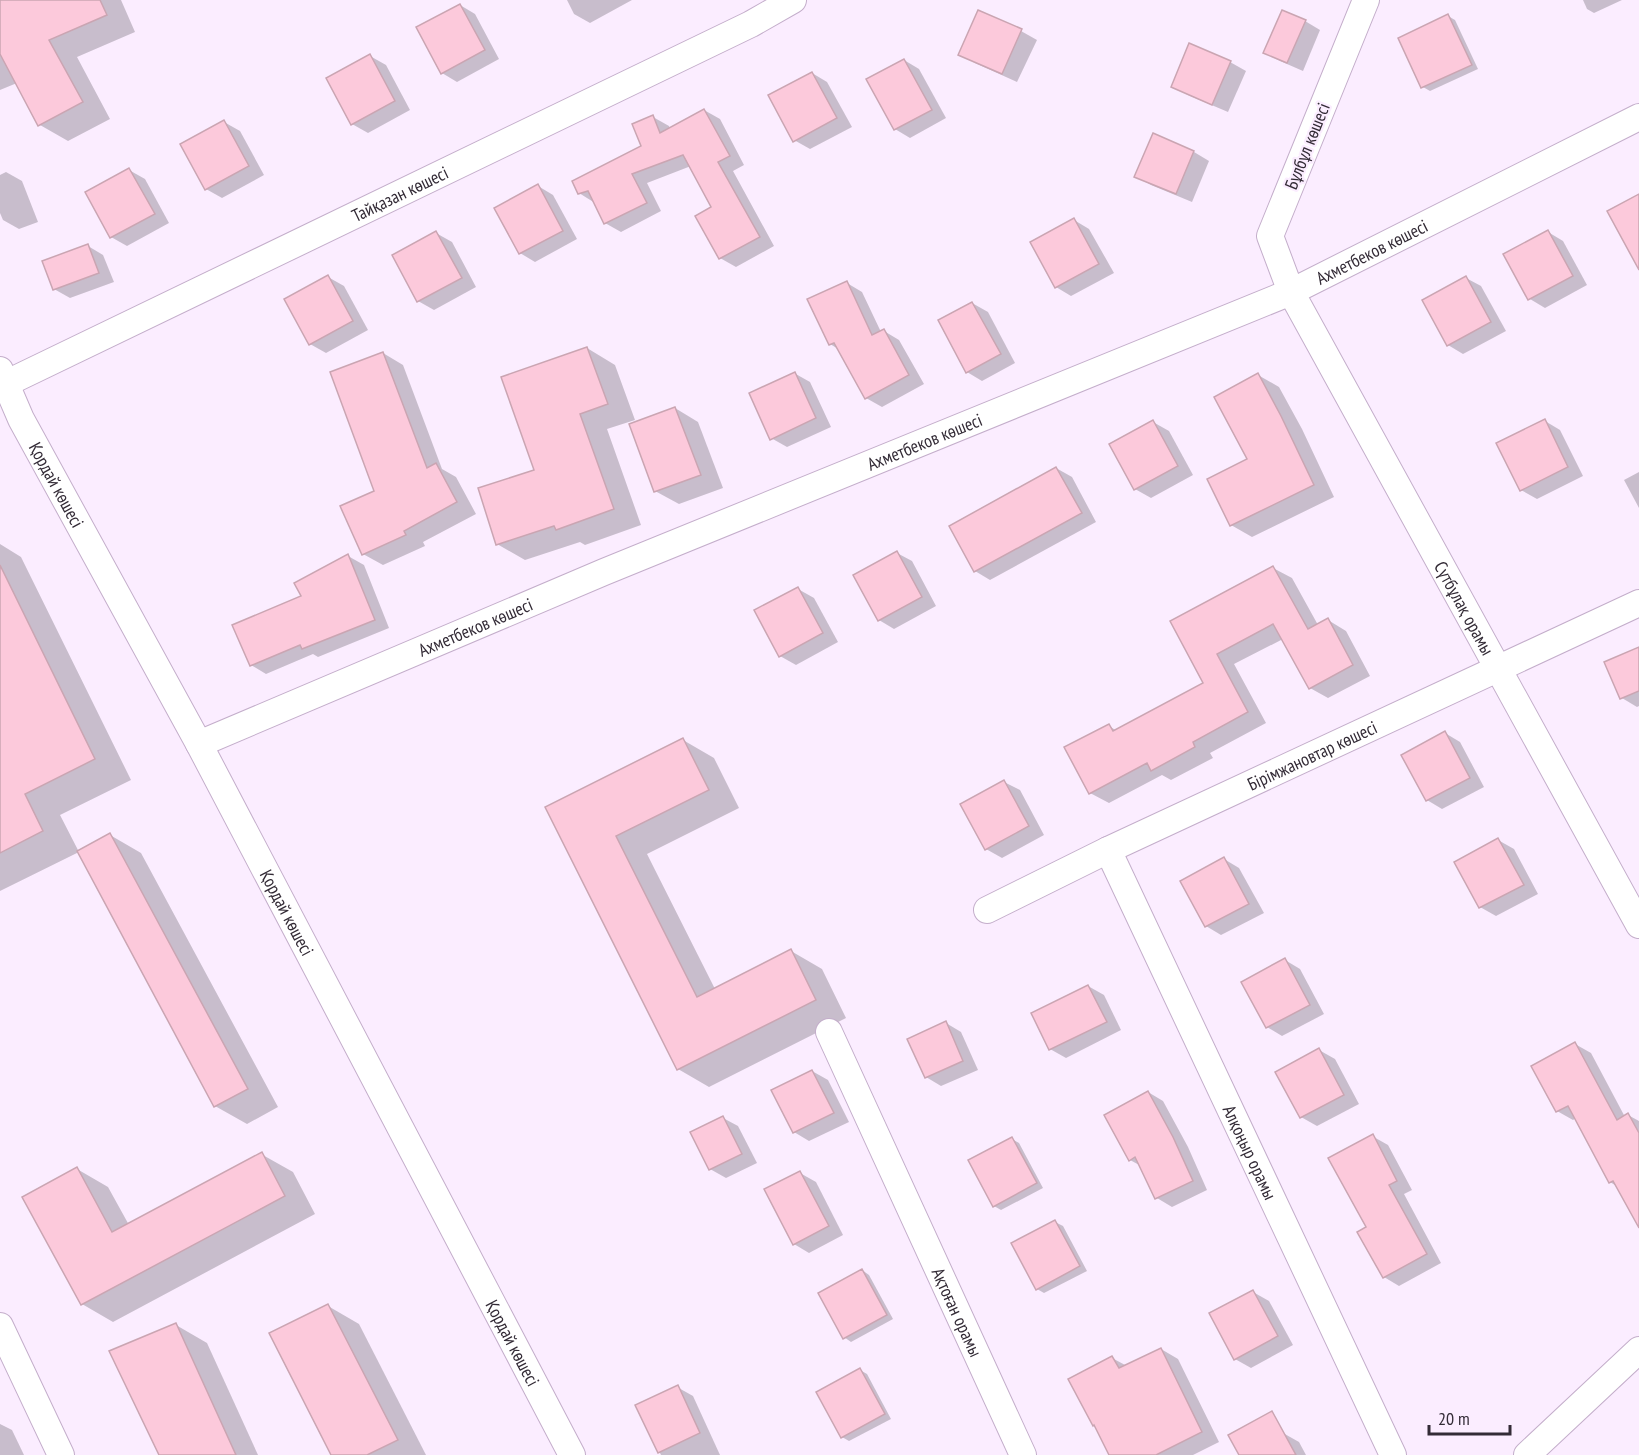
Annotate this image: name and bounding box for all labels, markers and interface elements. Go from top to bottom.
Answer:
street label: Бұлбұл көшесі [1279,99,1335,193]
street label: Тайқазан көшесі [348,161,452,227]
street label: Ахметбеков көшесі [1312,214,1431,289]
street label: Ахметбеков көшесі [864,408,985,475]
street label: Қордай көшесі [24,438,90,531]
street label: Cүтбұлақ орамы [1430,557,1500,659]
street label: Ахметбеков көшесі [414,592,536,661]
street label: Бірімжановтар көшесі [1243,715,1380,795]
street label: Қордай көшесі [255,865,319,959]
street label: Алқоңыр орамы [1218,1101,1282,1203]
street label: Ақтоған орамы [927,1264,988,1360]
street label: Қордай көшесі [481,1296,545,1390]
scale bar [1429,1398,1510,1436]
text: 20 m [1438,1407,1470,1430]

